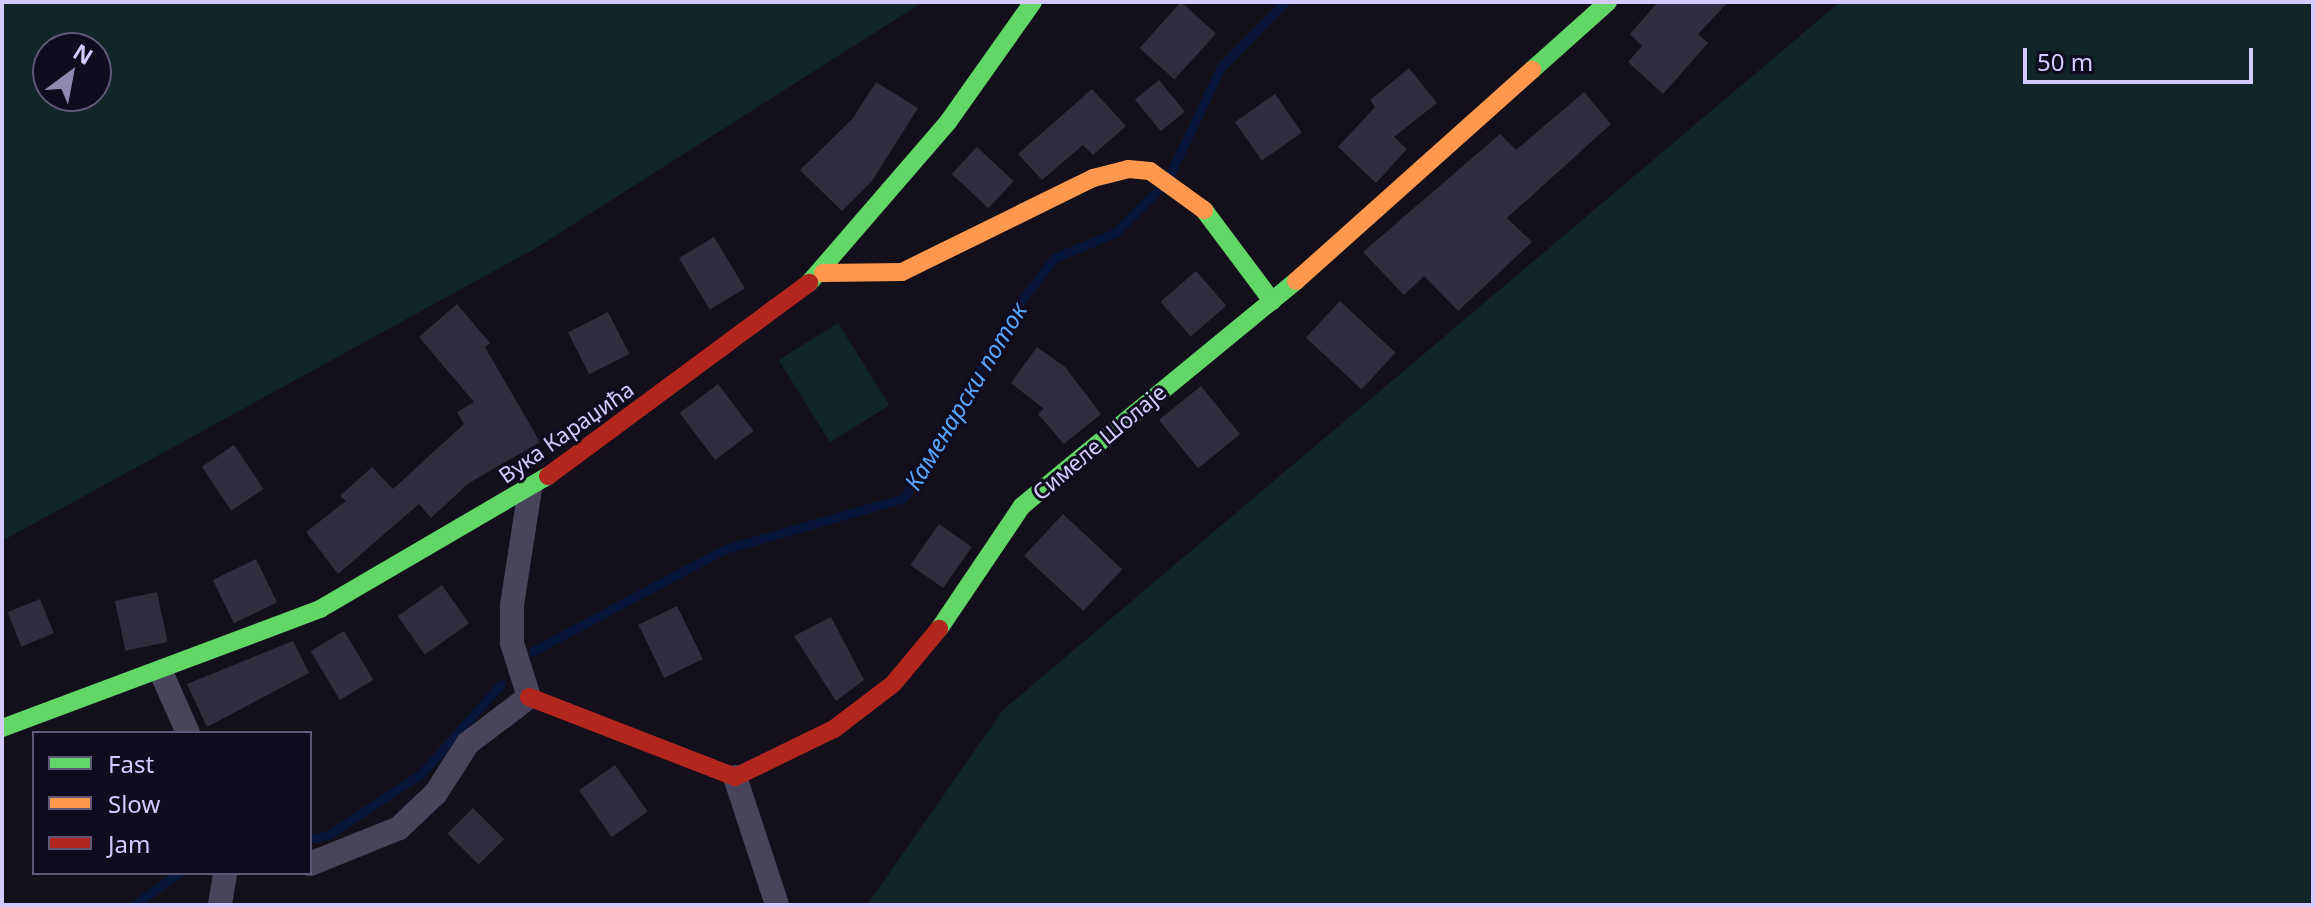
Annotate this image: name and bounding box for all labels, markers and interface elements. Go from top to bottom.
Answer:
north arrow [32,32,112,112]
scale bar [2027,32,2257,82]
text: N [68,36,99,71]
text: 50 m [2037,45,2093,78]
water label: Каменарски поток [898,297,1032,495]
street label: Вука Караџића [493,376,639,488]
street label: Симеле Шолаје [1027,378,1171,506]
legend [32,731,312,875]
text: Fast [108,747,154,780]
text: Slow [108,787,160,820]
text: Jam [108,827,150,860]

